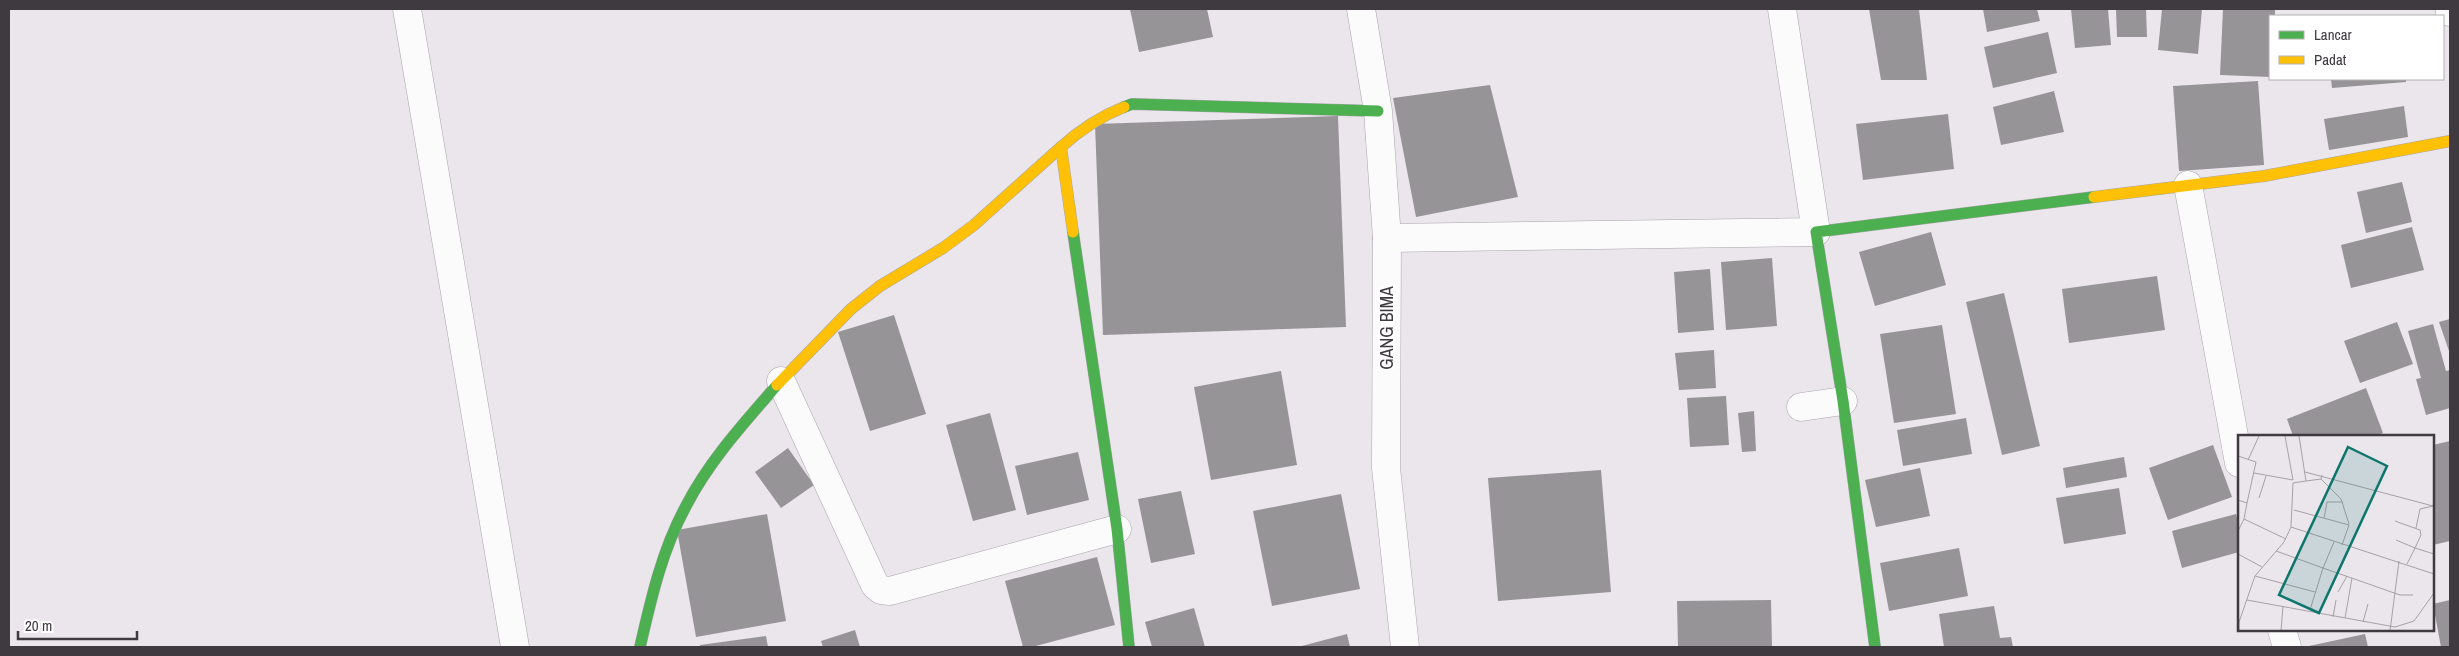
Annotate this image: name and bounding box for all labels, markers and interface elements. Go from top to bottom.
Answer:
legend [2269,15,2444,80]
text: Lancar [2314,24,2352,45]
text: Padat [2314,49,2347,70]
street label: GANG BIMA [1374,286,1399,370]
inset map [2238,435,2434,631]
scale bar [18,608,136,640]
text: 20 m [25,615,52,636]

